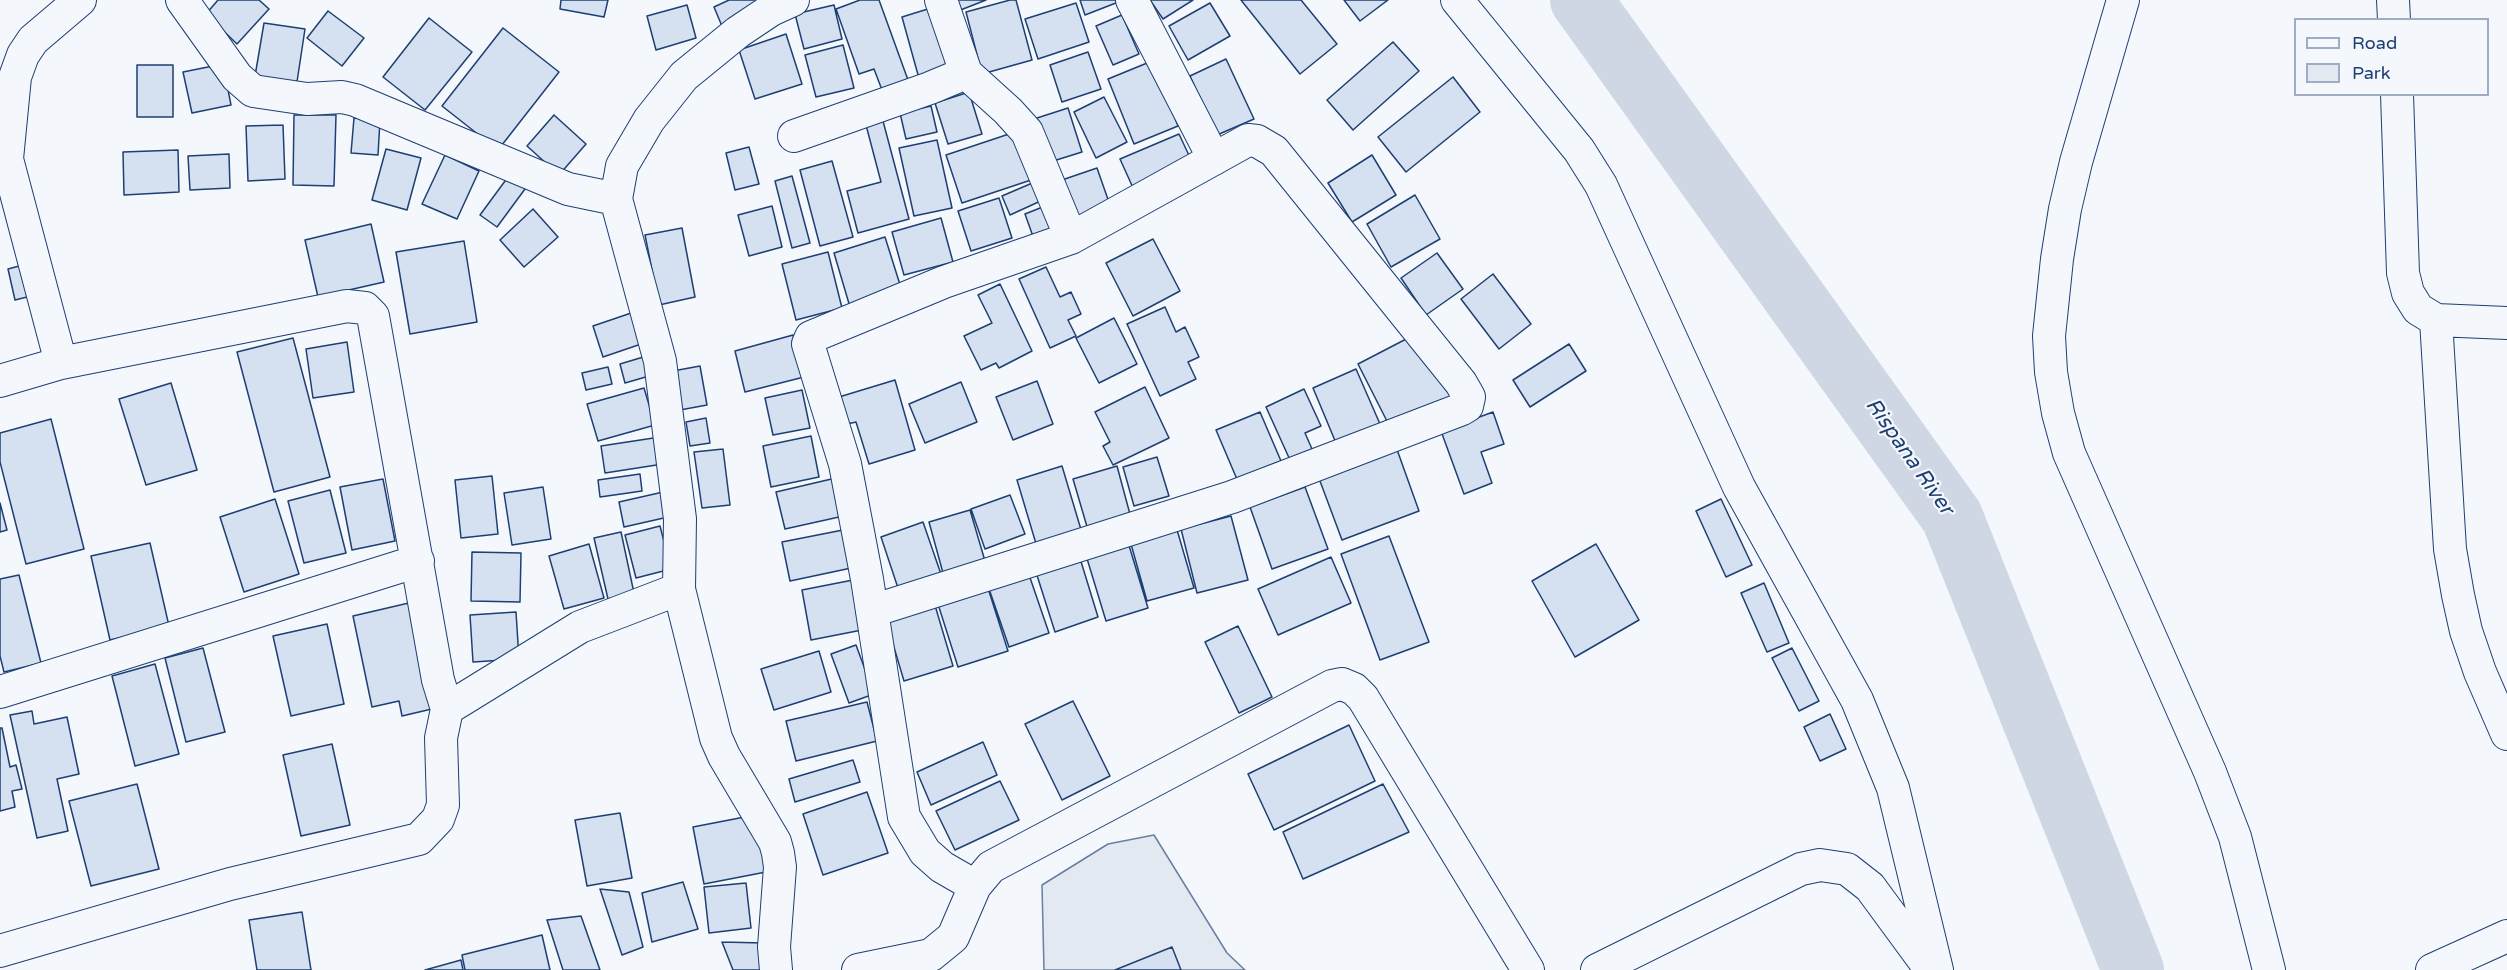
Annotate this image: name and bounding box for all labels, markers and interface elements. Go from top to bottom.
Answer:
legend [2294,18,2489,96]
text: Road [2352,32,2397,54]
text: Park [2352,62,2390,84]
water label: Rispana River [1860,394,1958,520]

